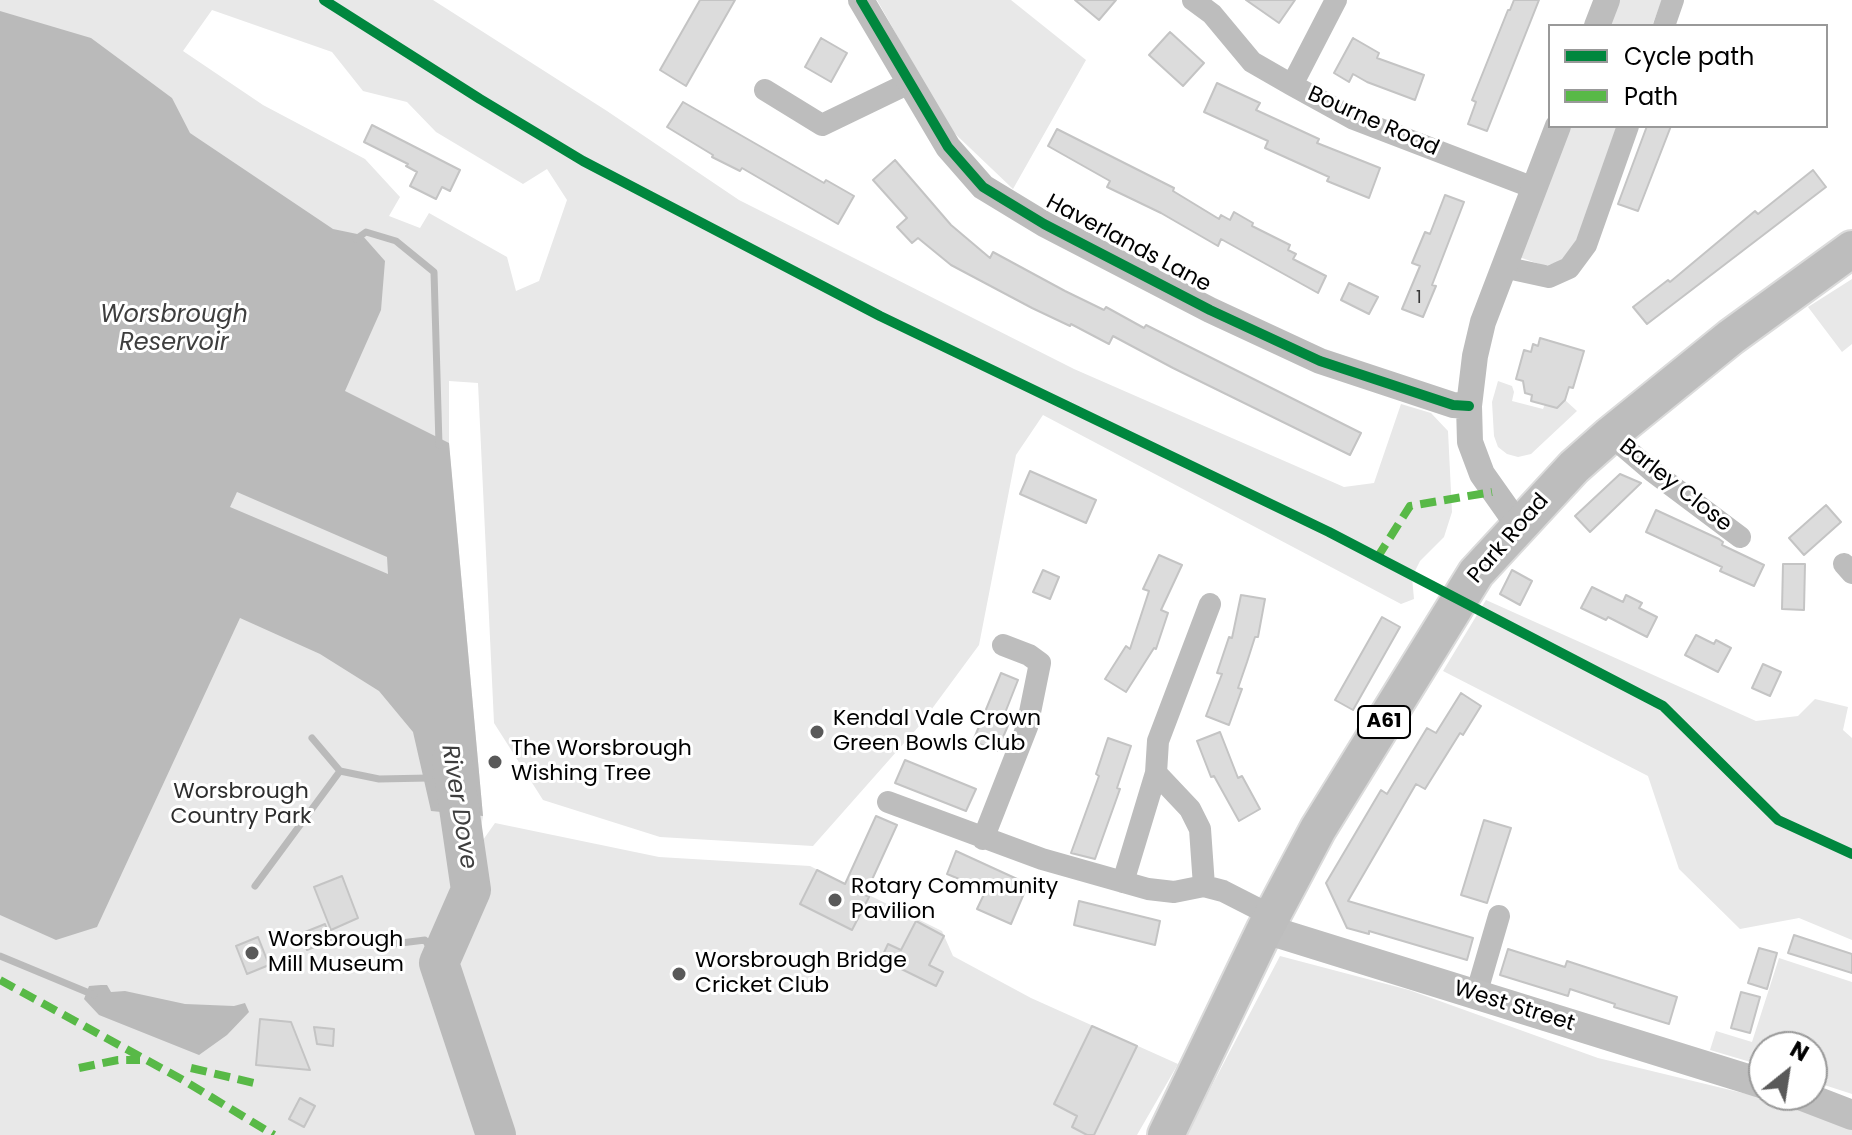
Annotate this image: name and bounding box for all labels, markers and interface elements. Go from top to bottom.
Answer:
legend [1548,24,1828,128]
text: Cycle path [1624,40,1754,73]
text: Path [1624,80,1678,113]
street label: Bourne Road [1303,81,1443,163]
street label: Haverlands Lane [1041,189,1215,299]
house number: 1 [1416,287,1422,309]
water label: Worsbrough Reservoir [100,302,248,358]
street label: Barley Close [1613,434,1737,538]
street label: Park Road [1463,489,1555,589]
place label: Kendal Vale Crown Green Bowls Club [833,706,1041,758]
road number: A61 [1358,706,1410,738]
marker: Kendal Vale Crown Green Bowls Club [808,723,826,741]
place label: The Worsbrough Wishing Tree [511,736,692,788]
water label: River Dove [434,743,482,871]
marker: The Worsbrough Wishing Tree [486,753,504,771]
park label: Worsbrough Country Park [171,779,311,830]
place label: Rotary Community Pavilion [851,874,1058,926]
marker: Rotary Community Pavilion [826,891,844,909]
place label: Worsbrough Mill Museum [268,927,404,978]
marker: Worsbrough Mill Museum [243,944,261,962]
place label: Worsbrough Bridge Cricket Club [695,948,907,1000]
marker: Worsbrough Bridge Cricket Club [670,965,688,983]
street label: West Street [1450,976,1578,1038]
north arrow [1748,1031,1828,1111]
text: N [1784,1034,1814,1069]

